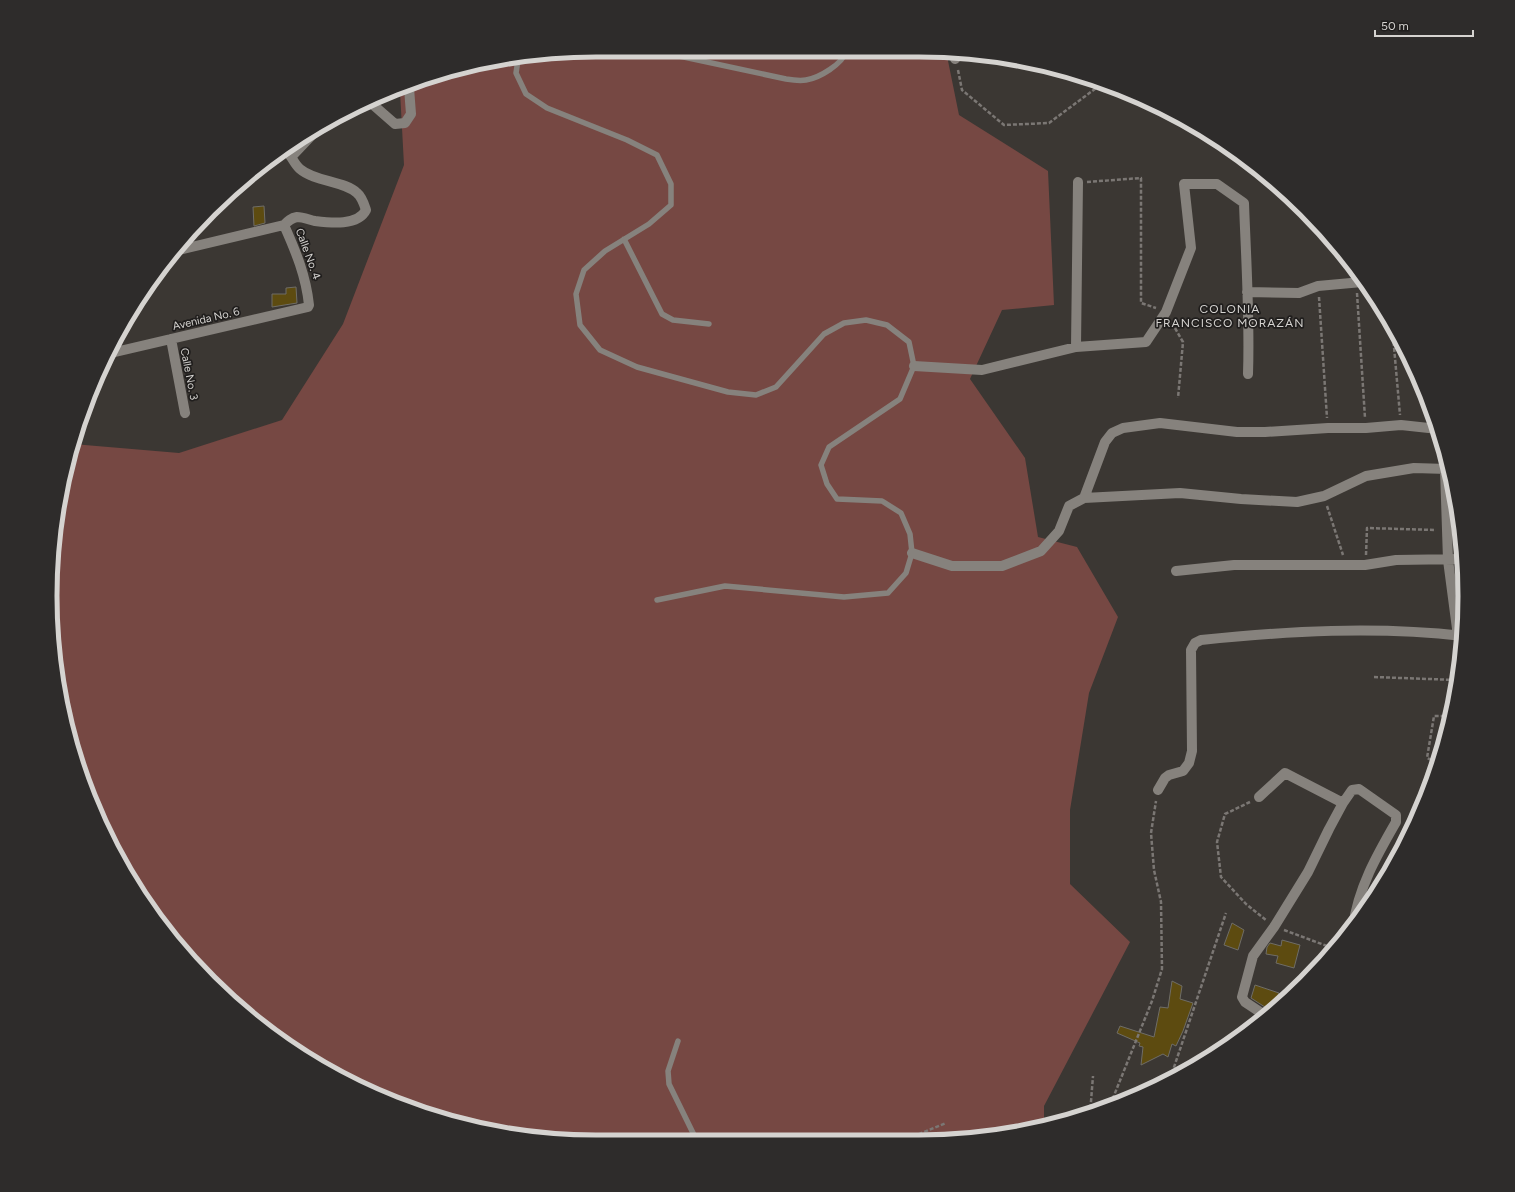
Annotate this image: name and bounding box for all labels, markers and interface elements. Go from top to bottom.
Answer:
scale bar [1375,12,1473,38]
text: 50 m [1381,19,1409,33]
street label: Calle No. 4 [293,226,323,282]
district label: COLONIA FRANCISCO MORAZÁN [1156,302,1304,330]
street label: Avenida No. 6 [171,305,241,333]
street label: Calle No. 3 [178,347,200,401]

